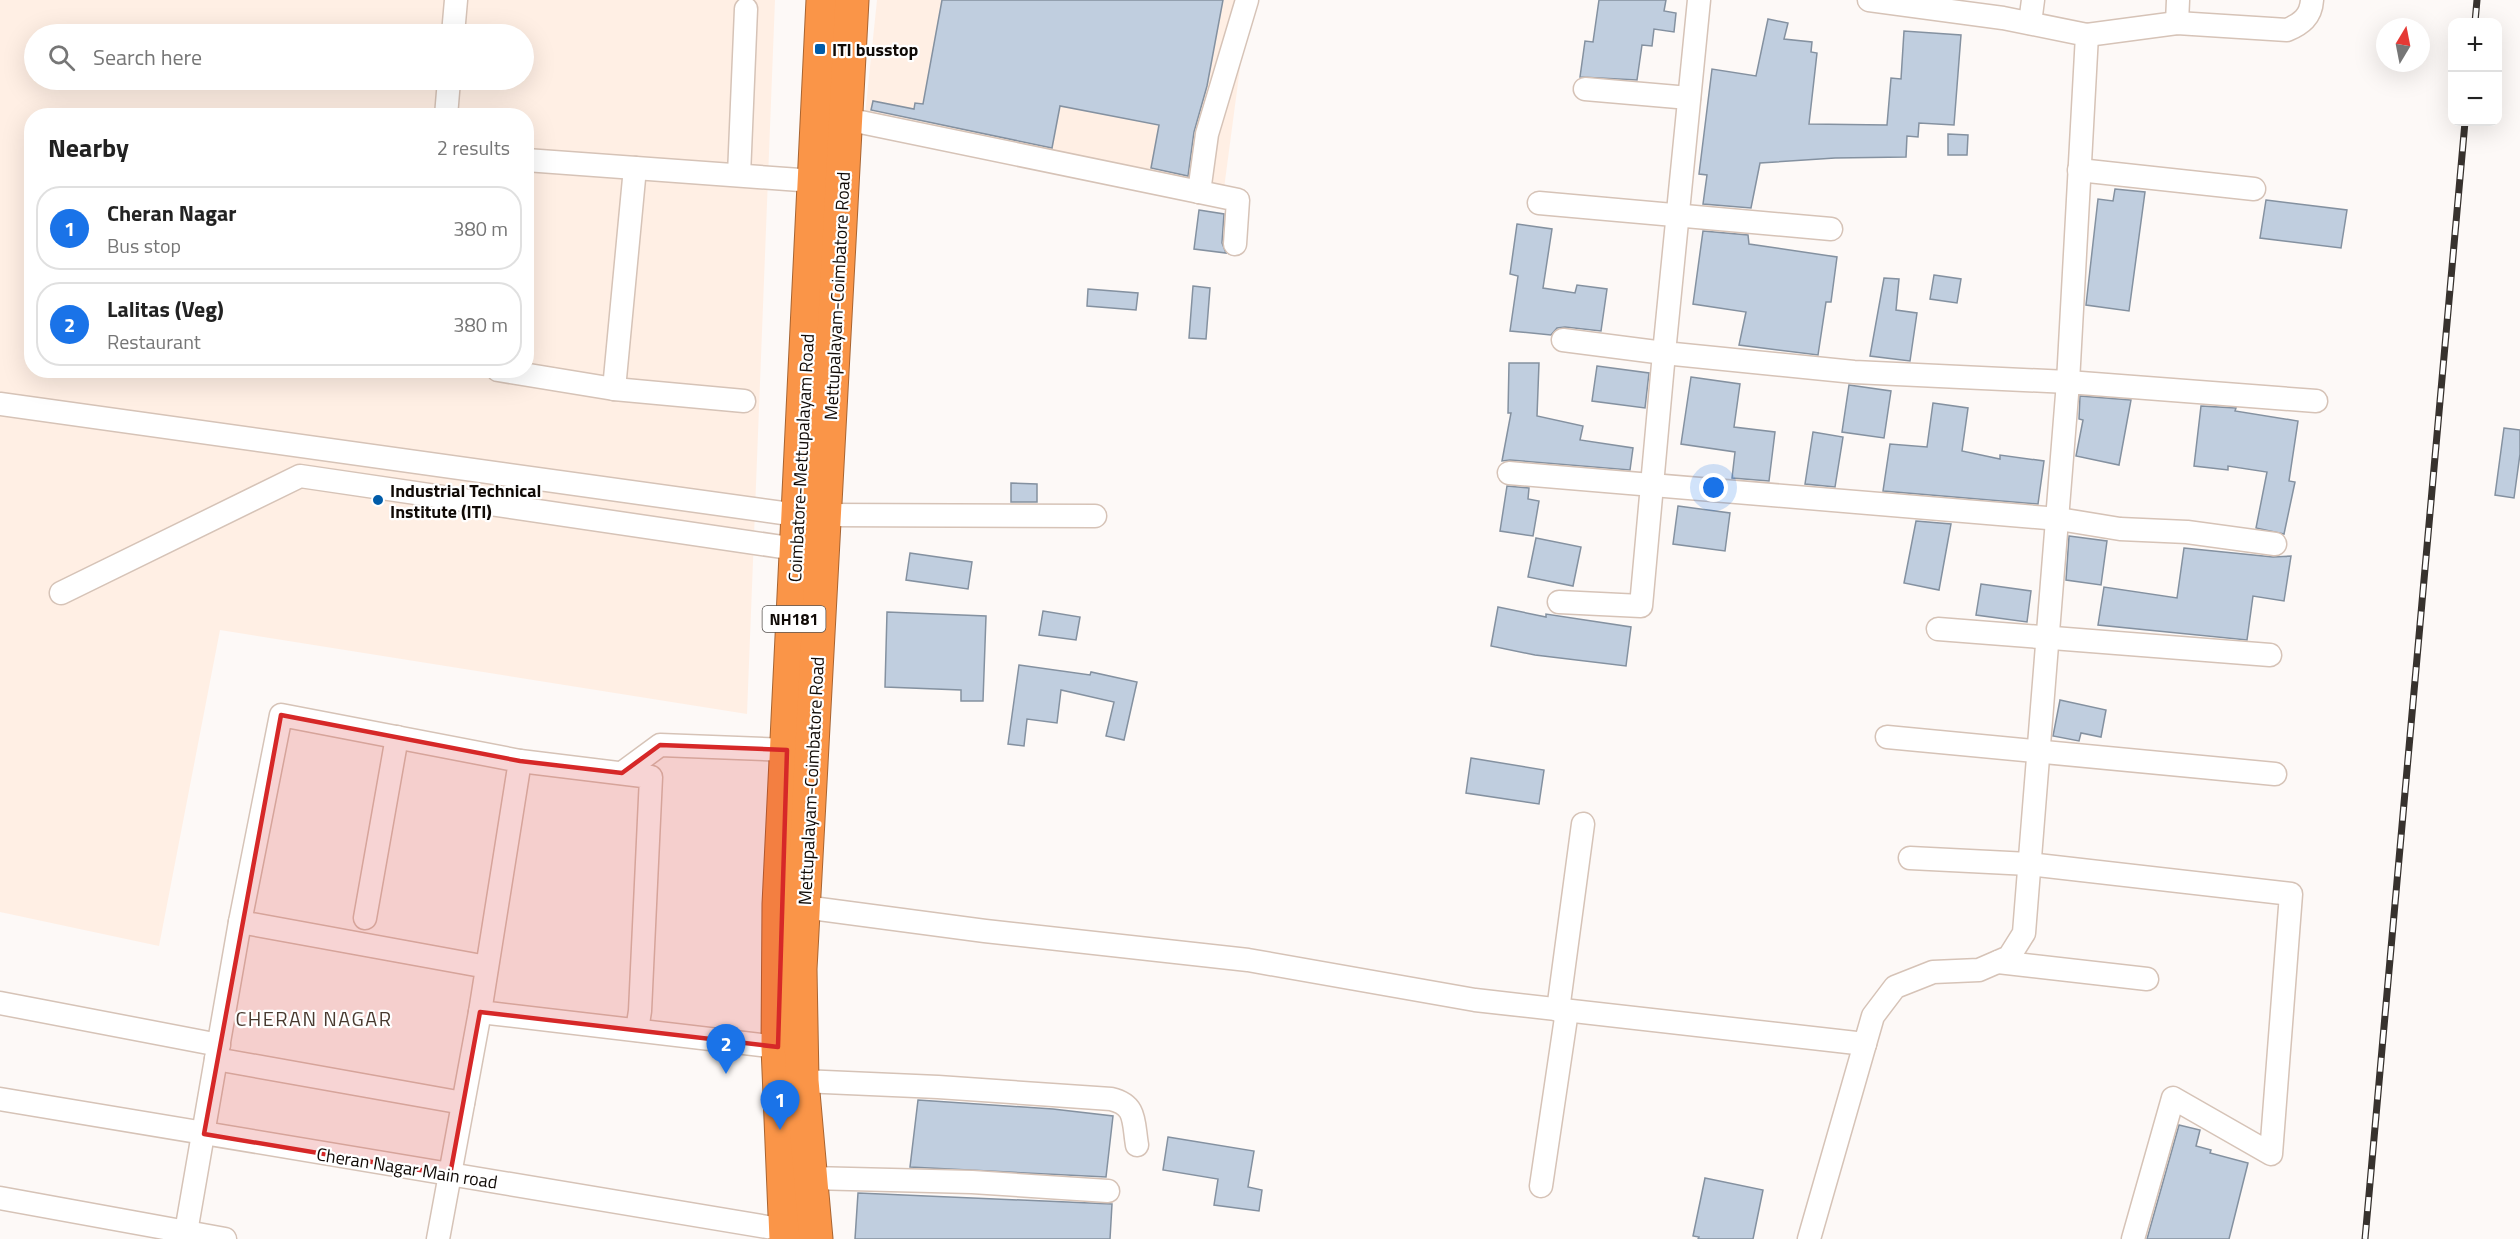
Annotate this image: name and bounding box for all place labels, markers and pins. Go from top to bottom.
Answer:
place label: ITI busstop [832,36,919,63]
marker: ITI busstop [813,42,827,56]
place label: Industrial Technical Institute (ITI) [390,477,541,525]
marker: Industrial Technical Institute (ITI) [371,493,385,507]
pin: 2 [706,1024,746,1074]
pin: 1 [760,1080,800,1130]

